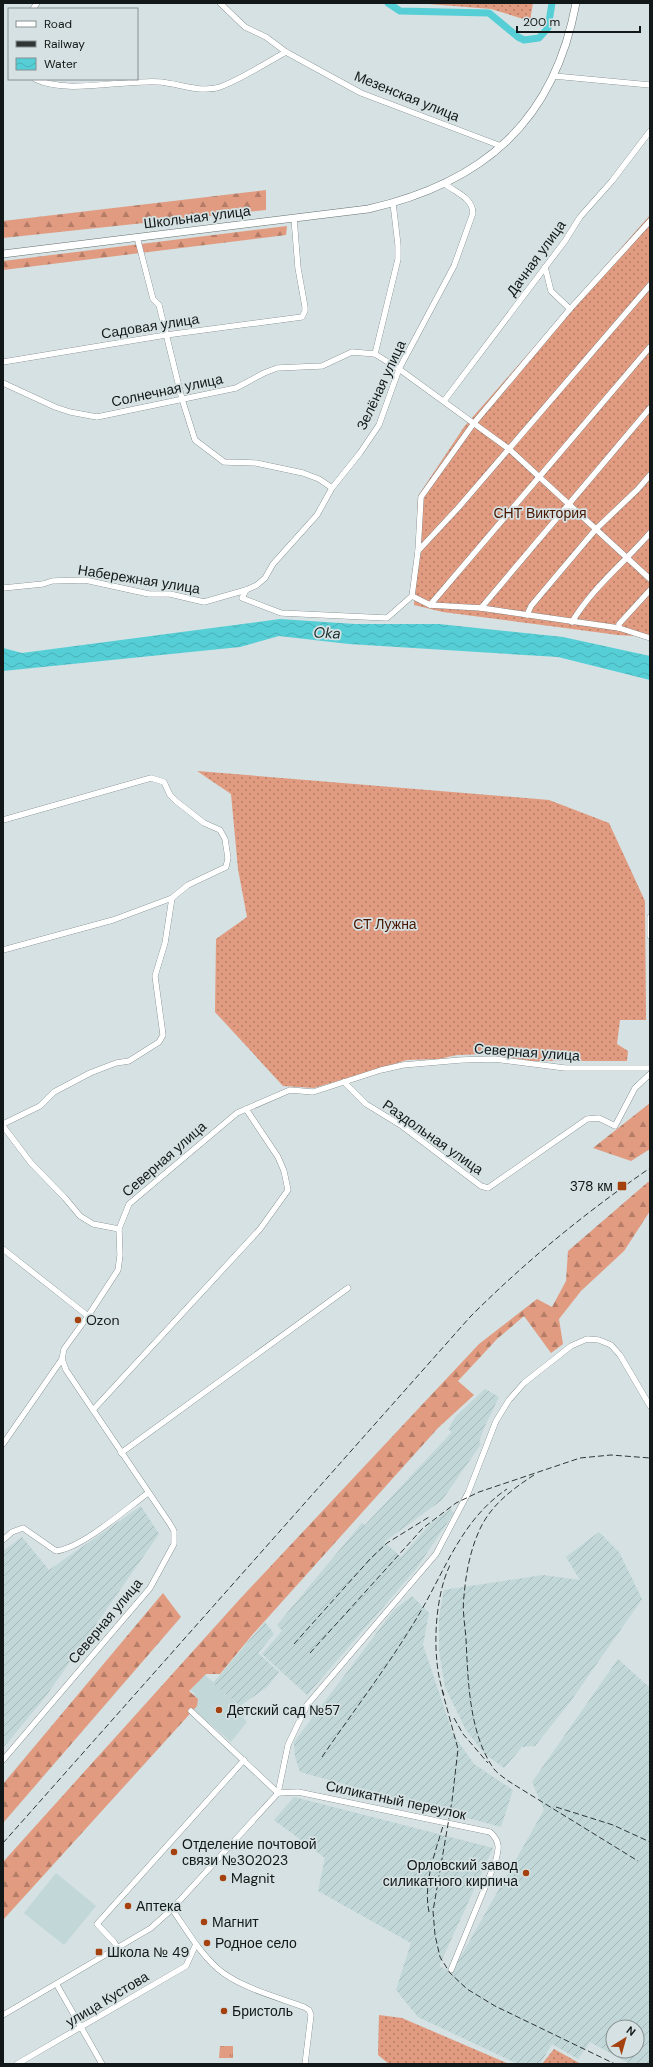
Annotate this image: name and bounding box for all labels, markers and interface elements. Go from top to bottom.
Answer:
legend [8,8,138,80]
scale bar [517,8,640,34]
text: 200 m [523,14,560,30]
text: Road [44,16,72,32]
text: Railway [44,36,85,52]
text: Water [44,56,78,72]
street label: Мезенская улица [352,67,463,125]
street label: Школьная улица [143,201,252,232]
street label: Дачная улица [502,216,570,300]
street label: Садовая улица [100,309,200,343]
street label: Зелёная улица [352,337,410,433]
street label: Солнечная улица [110,369,225,411]
park label: СНТ Виктория [493,504,587,522]
street label: Набережная улица [77,560,202,598]
water label: Oka [313,623,341,643]
park label: СТ Лужна [353,915,417,933]
street label: Северная улица [473,1039,581,1065]
street label: Раздольная улица [379,1095,487,1179]
street label: Северная улица [118,1117,210,1201]
place label: 378 км [570,1177,613,1195]
marker: 378 км [616,1180,628,1192]
place label: Ozon [86,1311,120,1329]
marker: Ozon [73,1315,83,1325]
street label: Северная улица [64,1574,146,1667]
place label: Детский сад №57 [227,1701,340,1719]
marker: Детский сад №57 [214,1705,224,1715]
street label: Силикатный переулок [324,1776,469,1824]
place label: Отделение почтовой связи №302023 [182,1835,317,1869]
marker: Отделение почтовой связи №302023 [169,1847,179,1857]
place label: Орловский завод силикатного кирпича [383,1856,518,1890]
marker: Орловский завод силикатного кирпича [521,1868,531,1878]
place label: Magnit [231,1869,275,1887]
marker: Magnit [218,1873,228,1883]
place label: Аптека [136,1897,181,1915]
marker: Аптека [123,1901,133,1911]
place label: Магнит [212,1913,259,1931]
marker: Магнит [199,1917,209,1927]
place label: Родное село [215,1934,297,1952]
marker: Родное село [202,1938,212,1948]
place label: Школа № 49 [107,1943,190,1961]
marker: Школа № 49 [94,1947,104,1957]
street label: улица Кустова [62,1967,152,2031]
place label: Бристоль [232,2002,293,2020]
marker: Бристоль [219,2006,229,2016]
north arrow [605,2019,645,2059]
text: N [624,2023,638,2039]

